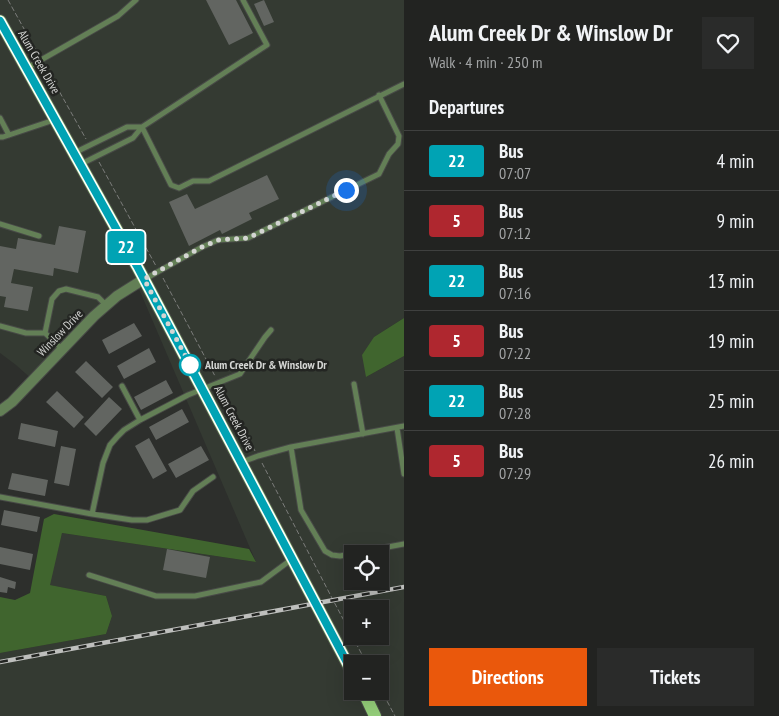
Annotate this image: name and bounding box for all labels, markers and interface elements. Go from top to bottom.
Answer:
text: Alum Creek Dr & Winslow Dr [429,17,673,48]
button: heart [702,17,754,69]
street label: Alum Creek Drive [15,27,64,96]
text: Walk · 4 min · 250 m [429,52,542,72]
text: Departures [429,95,504,119]
text: Bus [499,139,523,163]
text: 22 [448,149,465,172]
text: 4 min [717,149,754,173]
text: 07:07 [499,163,531,183]
your location [334,178,359,203]
text: Bus [499,199,523,223]
text: 5 [452,209,461,232]
text: 9 min [717,209,754,233]
text: 07:12 [499,223,531,243]
line badge: 22 [104,231,148,263]
text: 22 [117,235,135,258]
text: Bus [499,259,523,283]
text: 22 [448,269,465,292]
text: 13 min [708,269,754,293]
text: 07:16 [499,283,531,303]
street label: Winslow Drive [34,306,86,359]
text: Bus [499,319,523,343]
text: 5 [452,329,461,352]
text: 19 min [708,329,754,353]
text: 07:22 [499,343,531,363]
marker: Alum Creek Dr & Winslow Dr [179,354,201,376]
place label: Alum Creek Dr & Winslow Dr [204,357,327,372]
text: Bus [499,379,523,403]
street label: Alum Creek Drive [211,383,258,453]
text: 22 [448,389,465,412]
text: 25 min [708,389,754,413]
text: 07:28 [499,403,531,423]
text: Bus [499,439,523,463]
text: 5 [452,449,461,472]
text: 26 min [708,449,754,473]
text: 07:29 [499,463,531,483]
map controls [344,545,389,700]
button: locate [344,545,389,590]
button: + [344,600,389,645]
button: Directions [429,648,587,706]
button: Tickets [597,648,754,706]
button: − [344,655,389,700]

